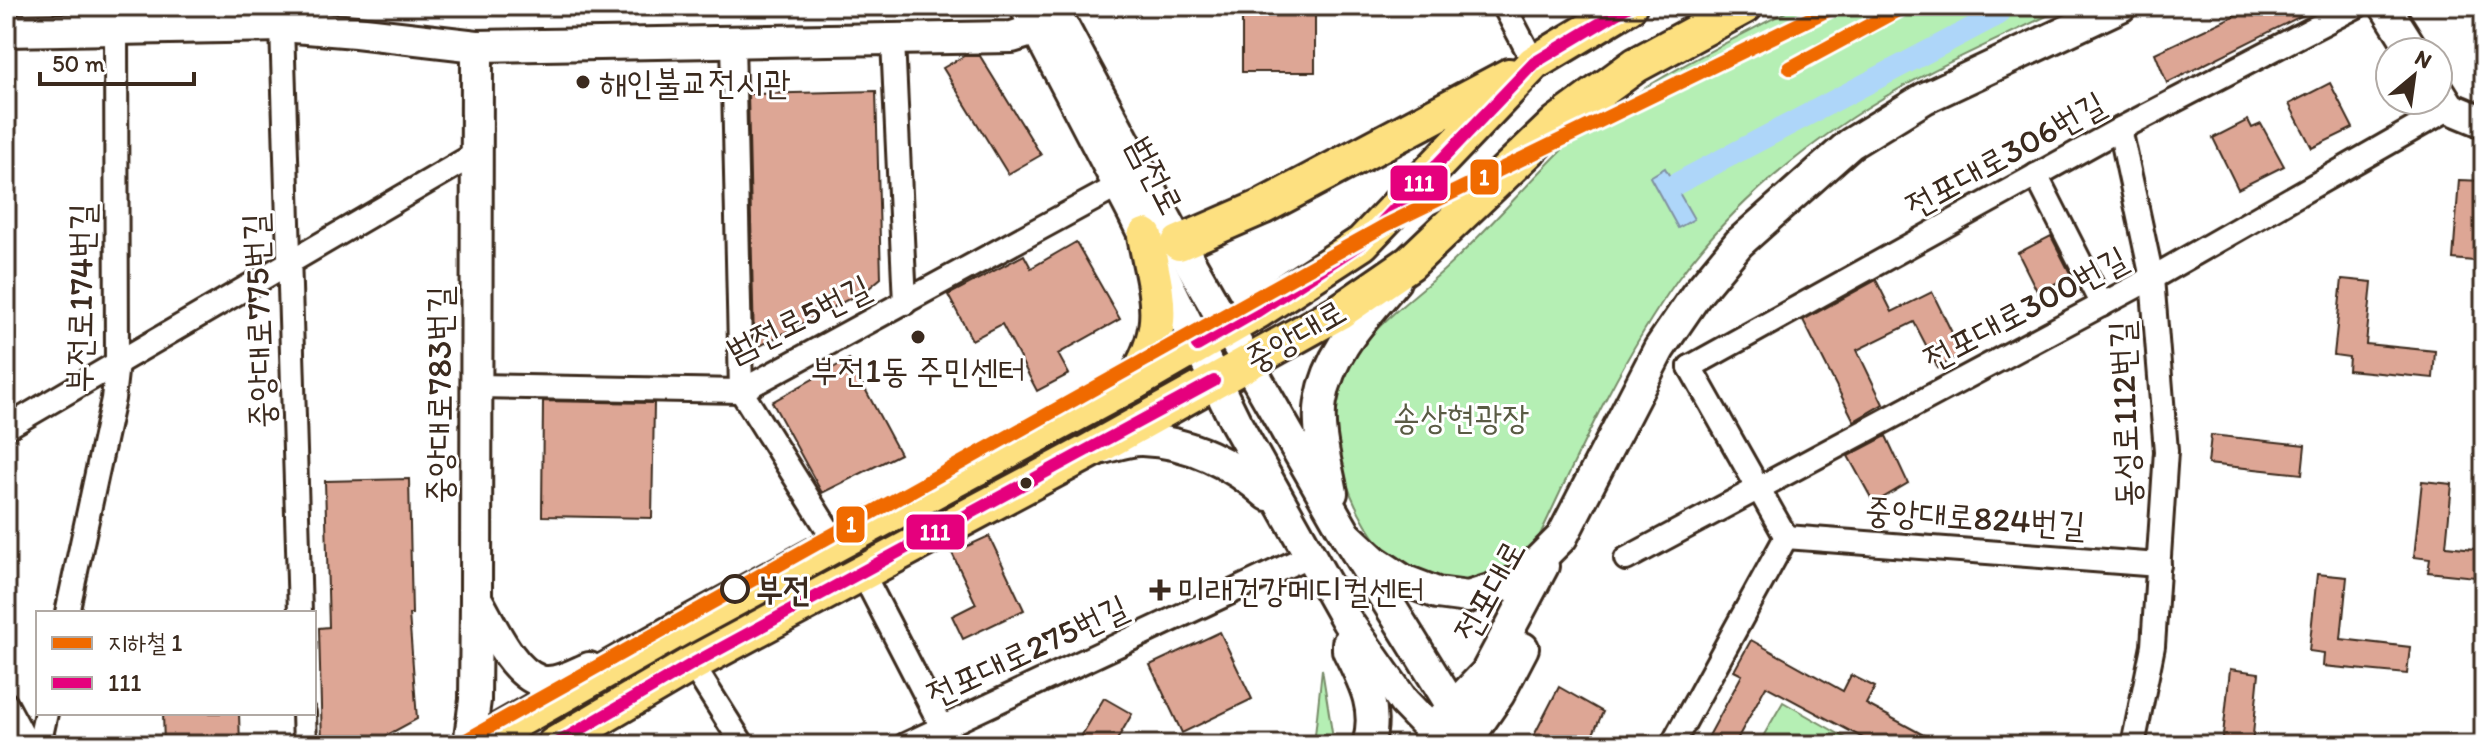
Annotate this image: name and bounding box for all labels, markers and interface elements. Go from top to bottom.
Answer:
scale bar [40,36,194,86]
north arrow [2374,36,2454,116]
text: N [2410,44,2436,74]
text: 50 m [52,49,105,78]
place label: 해인불교전시관 [599,62,791,103]
marker: 해인불교전시관 [574,73,592,91]
street label: 전포대로306번길 [1898,83,2112,226]
street label: 범전로 [1119,129,1192,221]
line badge: 1 [1469,158,1500,196]
line badge: 111 [1389,164,1449,202]
text: 1 [1479,164,1490,191]
text: 111 [1404,170,1435,197]
street label: 부전로174번길 [58,203,103,393]
street label: 중앙대로775번길 [234,212,283,429]
street label: 전포대로300번길 [1916,238,2134,379]
street label: 범전로5번길 [720,266,877,371]
street label: 중앙대로783번길 [419,286,460,504]
street label: 중앙대로 [1238,290,1353,381]
street label: 동성로112번길 [2101,320,2148,508]
marker: 부전1동 주민센터 [909,328,927,346]
place label: 부전1동 주민센터 [811,350,1025,391]
park label: 송상현광장 [1393,397,1529,438]
unlabelled marker [1018,475,1034,491]
street label: 중앙대로824번길 [1863,489,2087,546]
line badge: 1 [835,505,866,544]
text: 1 [846,511,857,538]
line badge: 111 [905,513,966,551]
text: 111 [920,519,951,546]
street label: 전포대로 [1445,532,1534,648]
place label: 부전 [756,569,811,610]
place label: 미래건강메디컬센터 [1178,570,1424,611]
marker: 부전 [721,575,749,603]
marker: 미래건강메디컬센터 [1149,579,1171,601]
street label: 전포대로275번길 [920,586,1134,715]
legend [36,611,316,715]
text: 지하철 1 [108,628,182,657]
text: 111 [108,668,141,697]

